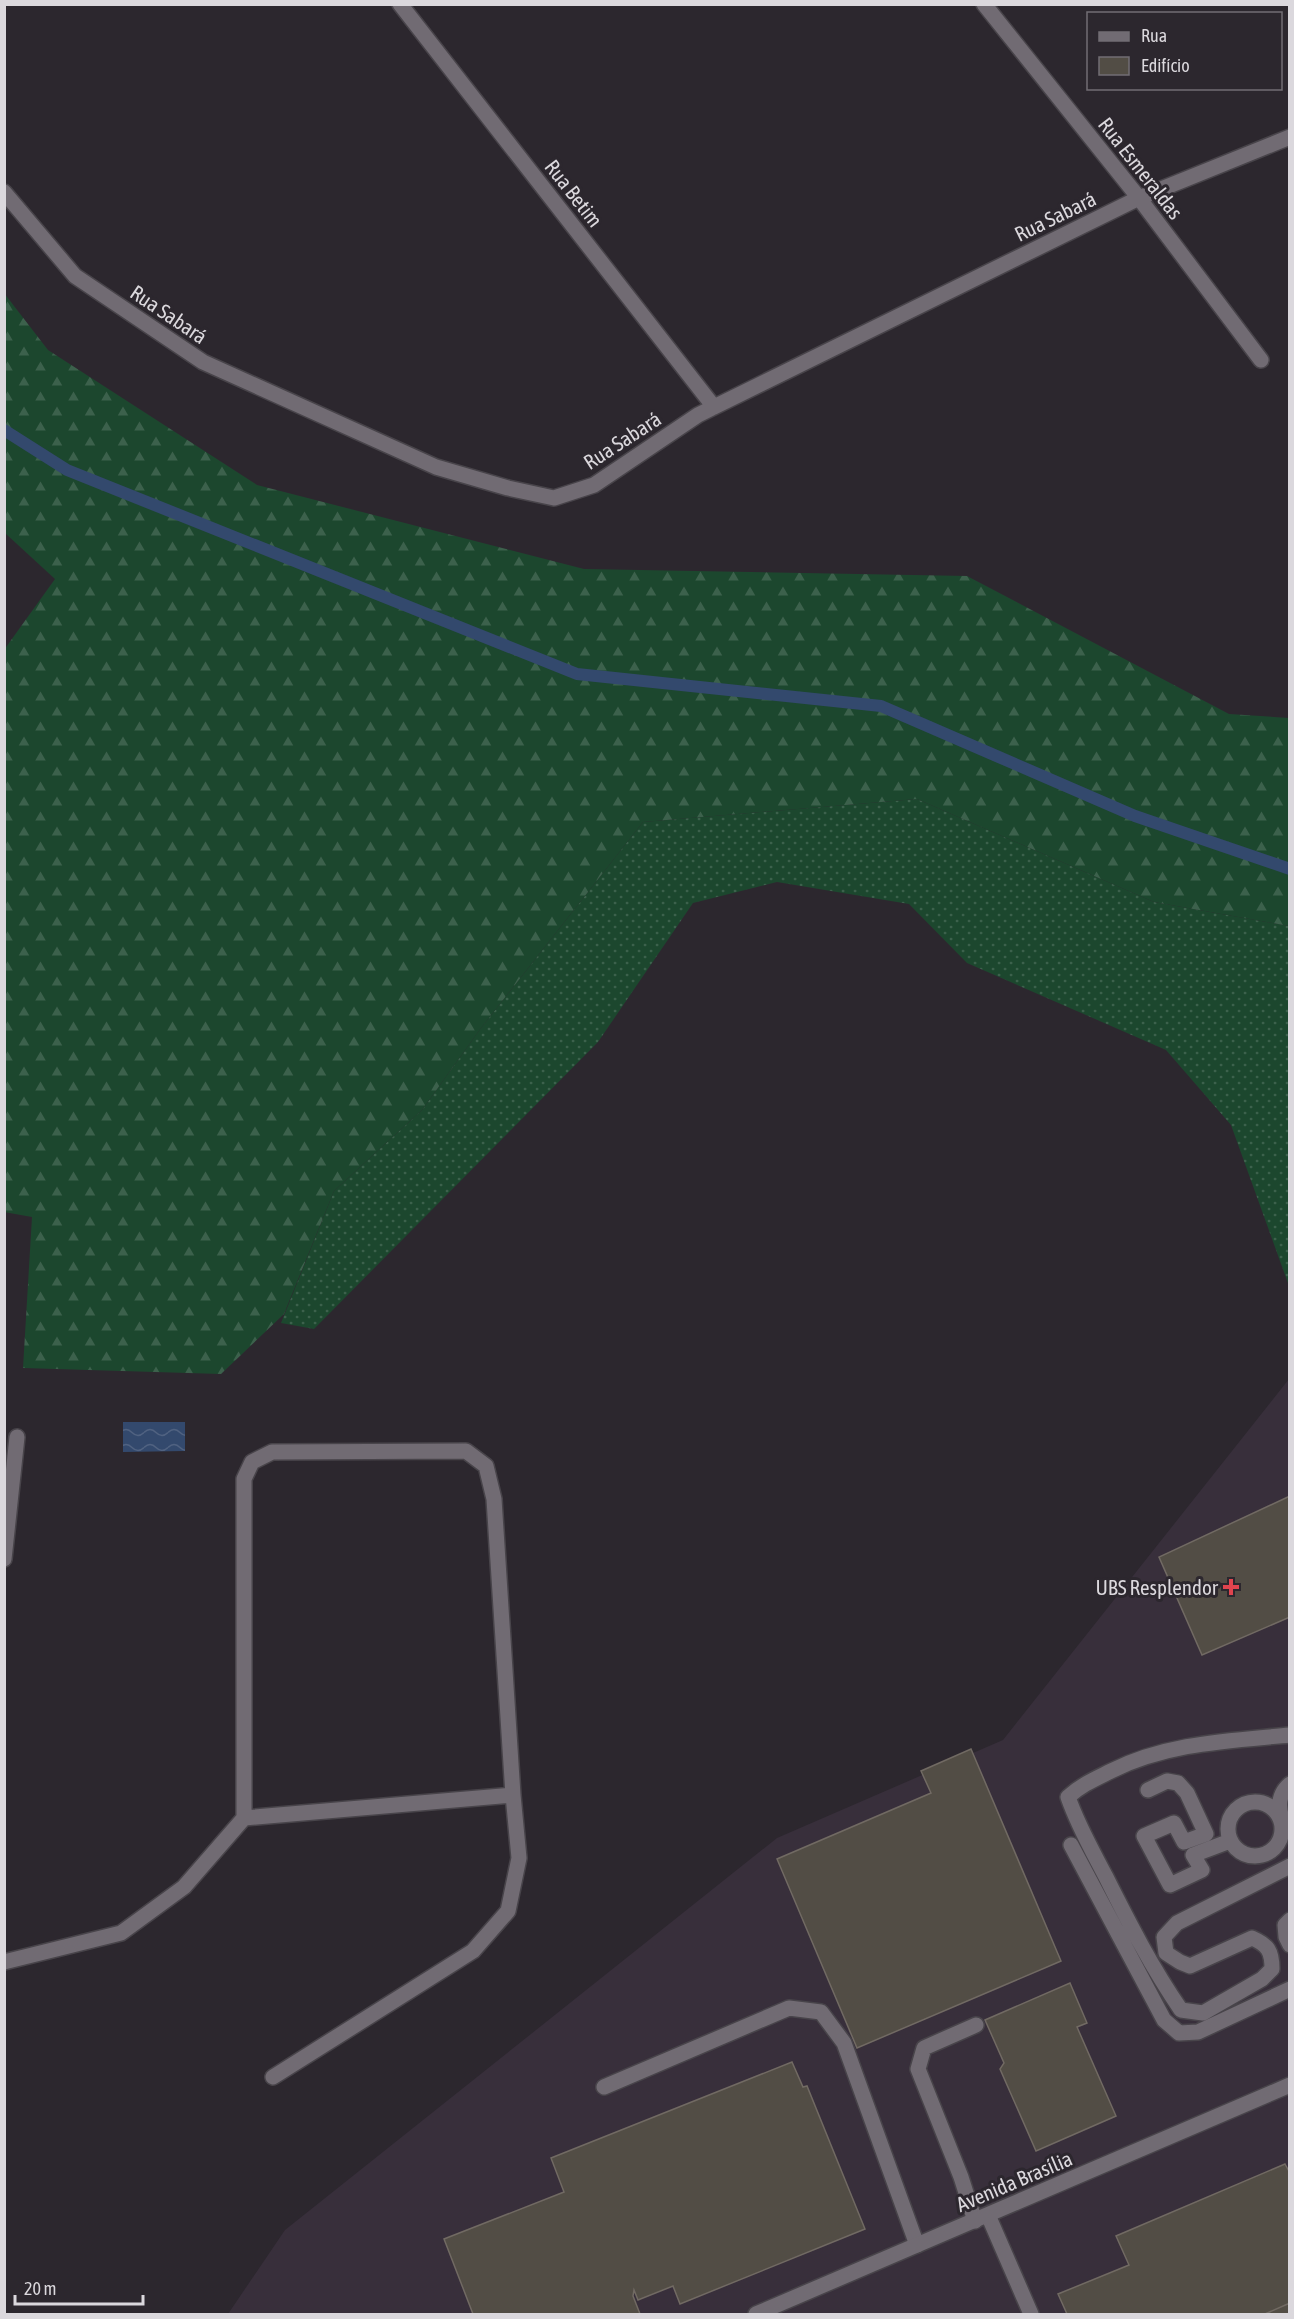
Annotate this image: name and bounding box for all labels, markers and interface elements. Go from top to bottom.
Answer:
legend [1087,12,1282,90]
text: Rua [1141,25,1167,46]
text: Edifício [1141,55,1190,76]
street label: Rua Esmeraldas [1094,112,1188,224]
street label: Rua Betim [540,155,608,231]
street label: Rua Sabará [1011,186,1099,246]
street label: Rua Sabará [126,280,212,348]
street label: Rua Sabará [579,406,665,474]
place label: UBS Resplendor [1095,1575,1219,1599]
marker: UBS Resplendor [1222,1578,1240,1596]
street label: Avenida Brasília [952,2146,1076,2216]
scale bar [15,2268,142,2306]
text: 20 m [24,2278,56,2299]

